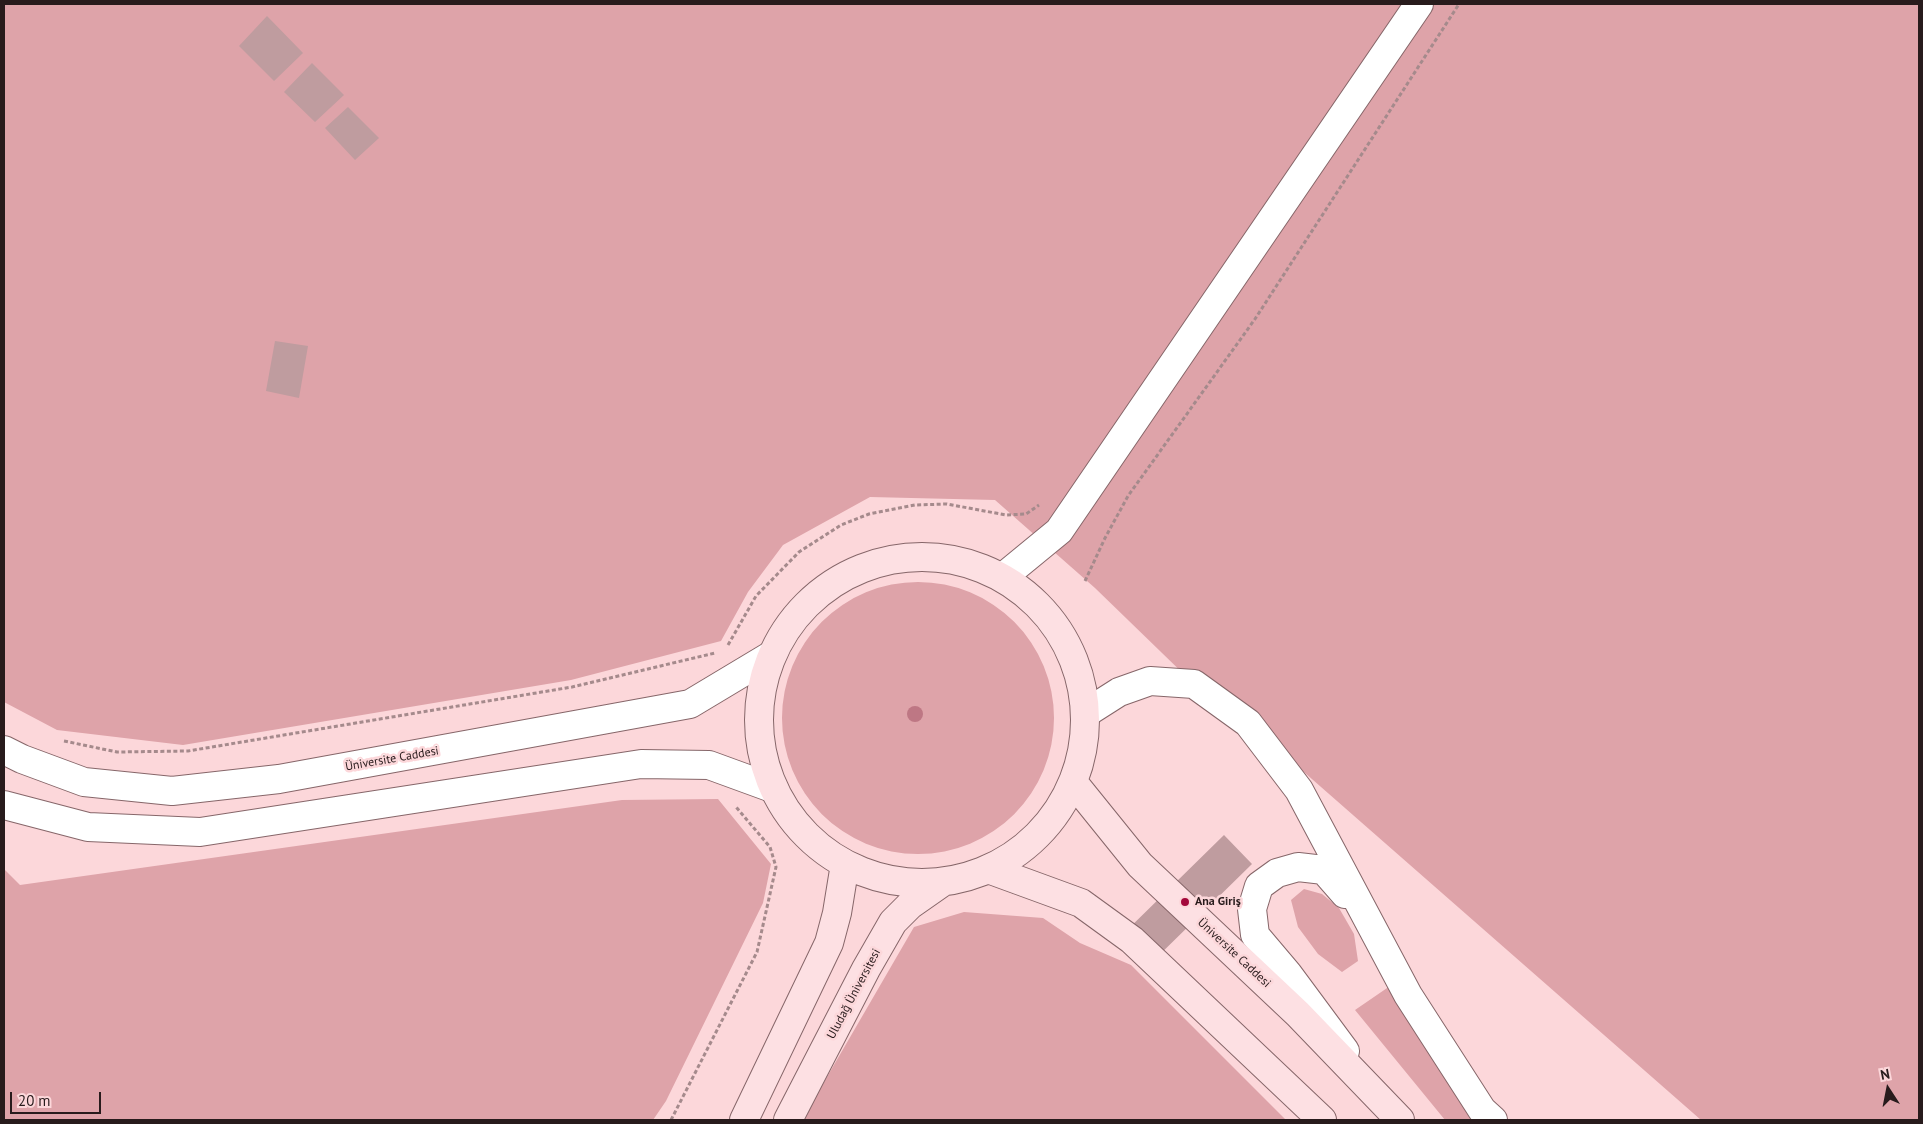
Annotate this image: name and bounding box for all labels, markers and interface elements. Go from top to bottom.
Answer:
street label: Üniversite Caddesi [344,744,440,774]
place label: Ana Giriş [1195,895,1241,909]
marker: Ana Giriş [1179,896,1191,908]
street label: Üniversite Caddesi [1194,915,1274,991]
street label: Uludağ Üniversitesi [824,947,884,1041]
north arrow [1863,1064,1913,1114]
text: N [1879,1065,1891,1084]
scale bar [12,1082,104,1114]
text: 20 m [18,1091,51,1110]

